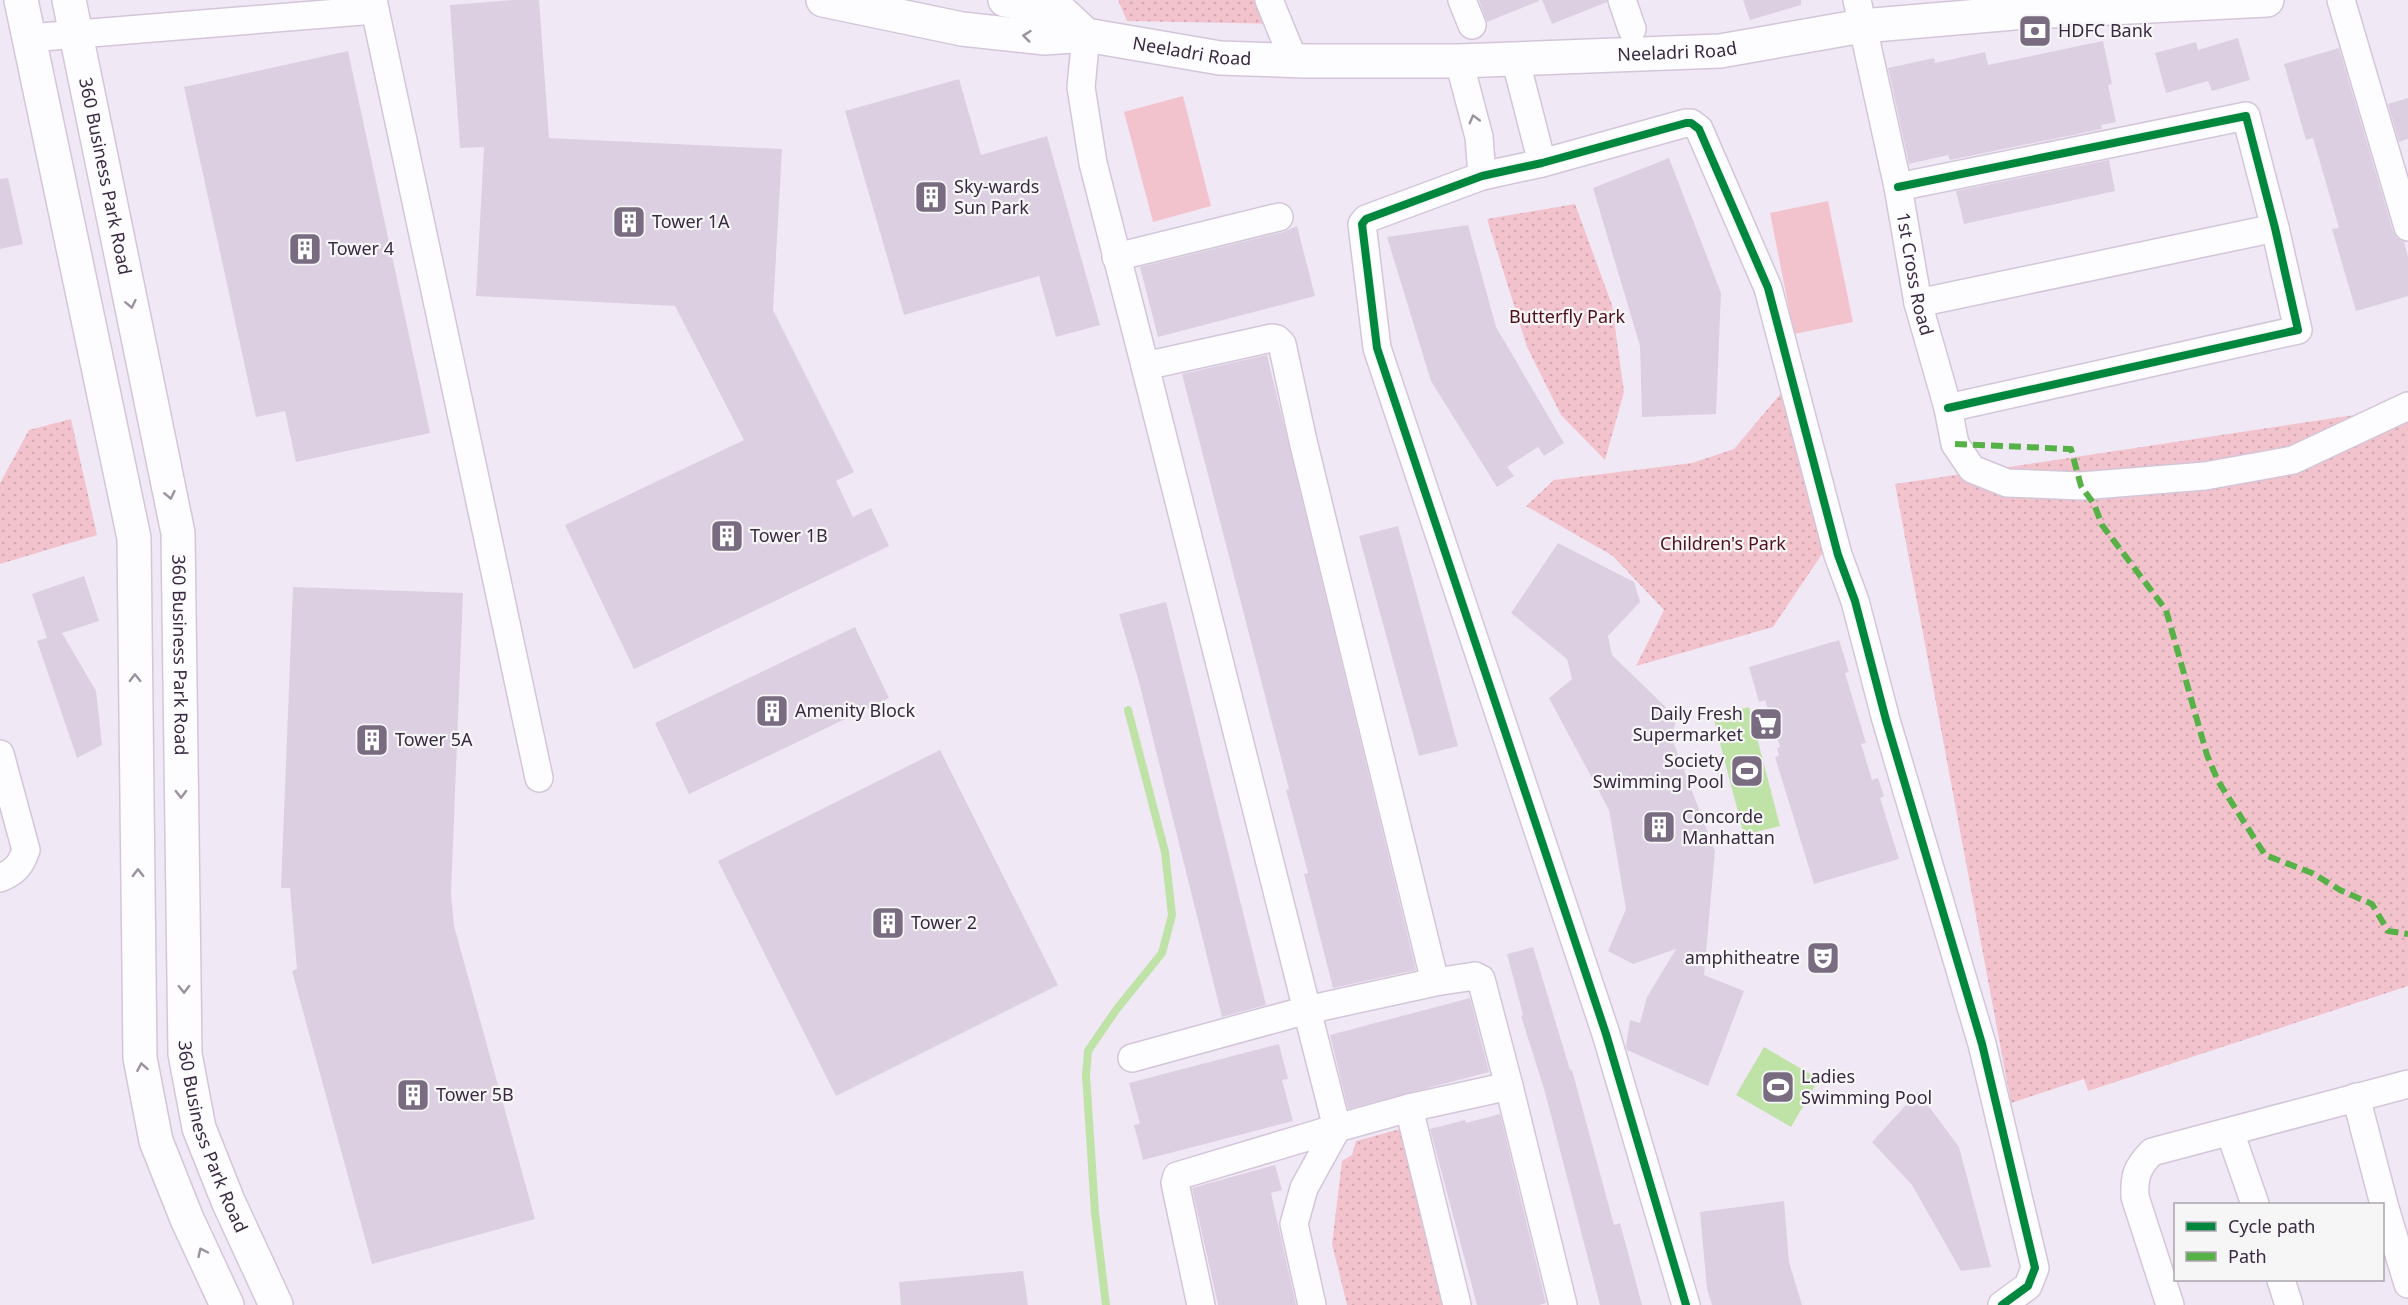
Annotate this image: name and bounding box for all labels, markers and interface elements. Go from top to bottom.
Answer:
bank icon: HDFC Bank [2017,13,2053,49]
place label: HDFC Bank [2058,18,2153,42]
one-way arrow [1023,30,1032,43]
street label: Neeladri Road [1131,30,1252,70]
street label: Neeladri Road [1617,35,1739,66]
street label: 360 Business Park Road [74,75,138,277]
one-way arrow [1469,114,1481,124]
place label: Sky-wards Sun Park [954,174,1039,219]
building icon: Sky-wards Sun Park [913,179,949,215]
building icon: Tower 1A [611,204,647,240]
place label: Tower 1A [652,209,730,233]
street label: 1st Cross Road [1892,211,1940,338]
building icon: Tower 4 [287,231,323,267]
place label: Tower 4 [328,236,394,260]
one-way arrow [124,299,137,309]
park label: Butterfly Park [1509,304,1625,328]
one-way arrow [163,490,176,500]
building icon: Tower 1B [709,518,745,554]
place label: Tower 1B [750,523,828,547]
park label: Children's Park [1660,531,1786,555]
street label: 360 Business Park Road [167,554,194,756]
one-way arrow [129,673,141,682]
building icon: Amenity Block [754,693,790,729]
place label: Amenity Block [795,698,915,722]
place label: Daily Fresh Supermarket [1633,701,1743,746]
supermarket icon: Daily Fresh Supermarket [1748,706,1784,742]
building icon: Tower 5A [354,722,390,758]
place label: Tower 5A [395,727,473,751]
place label: Society Swimming Pool [1593,748,1725,793]
sports icon: Society Swimming Pool [1729,753,1765,789]
one-way arrow [175,790,188,799]
place label: Concorde Manhattan [1682,804,1775,849]
building icon: Concorde Manhattan [1641,809,1677,845]
one-way arrow [132,868,144,877]
building icon: Tower 2 [870,905,906,941]
place label: Tower 2 [911,910,977,934]
theatre icon: amphitheatre [1805,940,1841,976]
place label: amphitheatre [1685,945,1800,969]
one-way arrow [178,985,190,994]
street label: 360 Business Park Road [174,1040,254,1236]
one-way arrow [136,1063,149,1073]
place label: Ladies Swimming Pool [1801,1064,1932,1109]
sports icon: Ladies Swimming Pool [1760,1069,1796,1105]
building icon: Tower 5B [395,1077,431,1113]
place label: Tower 5B [436,1082,514,1106]
legend [2174,1203,2384,1281]
text: Cycle path [2228,1214,2315,1238]
text: Path [2228,1244,2267,1268]
one-way arrow [198,1247,210,1258]

